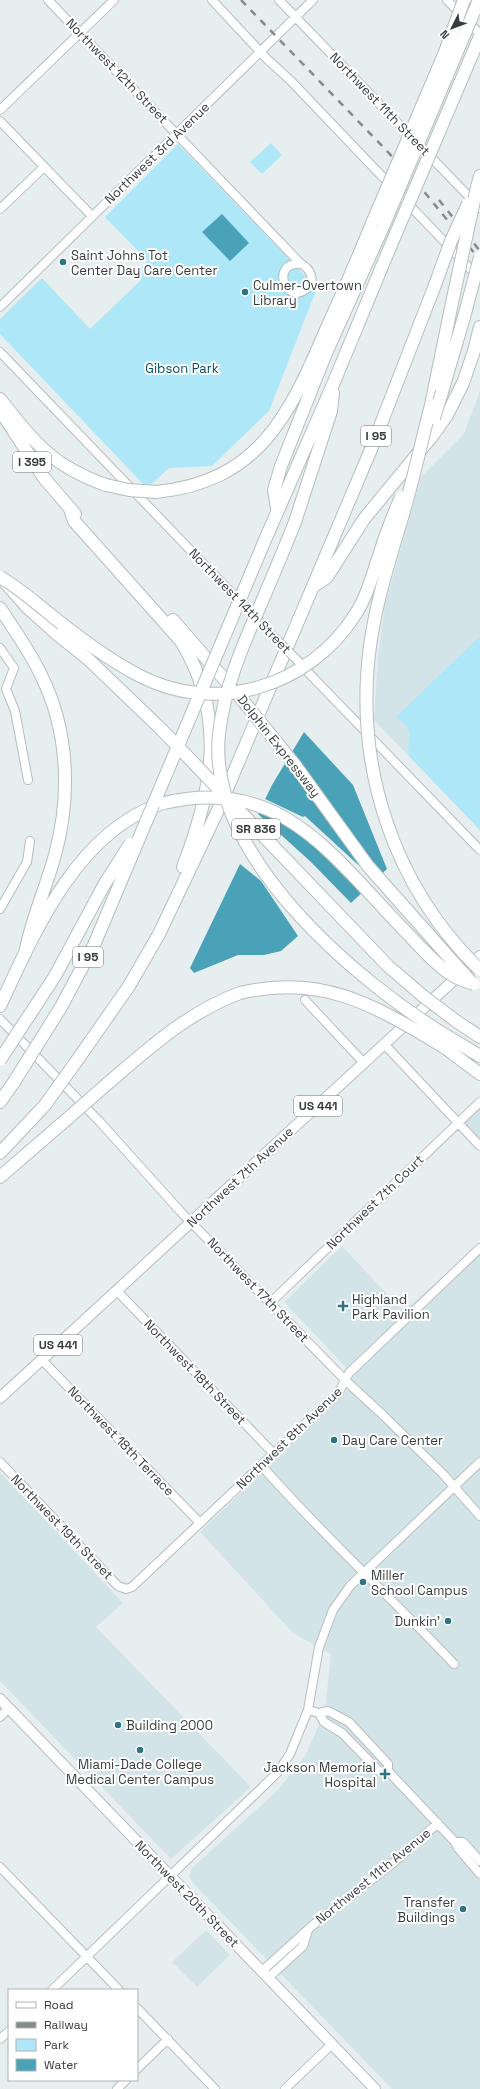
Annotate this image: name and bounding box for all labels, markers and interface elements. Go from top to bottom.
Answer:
north arrow [432,8,472,48]
street label: Northwest 12th Street [62,15,172,127]
text: N [437,27,452,42]
street label: Northwest 11th Street [326,49,434,159]
street label: Northwest 3rd Avenue [101,98,213,208]
place label: Saint Johns Tot Center Day Care Center [71,247,218,279]
marker: Saint Johns Tot Center Day Care Center [58,257,68,267]
place label: Culmer-Overtown Library [253,277,362,309]
marker: Culmer-Overtown Library [240,287,250,297]
park label: Gibson Park [145,360,219,377]
road number: I 95 [361,426,391,446]
road number: I 395 [13,452,51,472]
street label: Northwest 14th Street [185,545,295,657]
street label: Dolphin Expressway [234,691,324,801]
road number: SR 836 [232,819,280,839]
road number: I 95 [73,947,103,967]
road number: US 441 [294,1096,342,1116]
street label: Northwest 7th Avenue [183,1123,297,1231]
street label: Northwest 7th Court [323,1151,427,1253]
street label: Northwest 17th Street [204,1234,312,1346]
place label: Highland Park Pavilion [352,1291,430,1323]
marker: Highland Park Pavilion [337,1300,349,1312]
street label: Northwest 18th Street [140,1316,250,1428]
road number: US 441 [34,1335,82,1355]
street label: Northwest 18th Terrace [64,1382,178,1500]
street label: Northwest 8th Avenue [233,1383,345,1493]
place label: Day Care Center [342,1432,443,1449]
marker: Day Care Center [329,1435,339,1445]
street label: Northwest 19th Street [7,1471,117,1583]
place label: Miller School Campus [371,1567,468,1599]
marker: Miller School Campus [358,1577,368,1587]
place label: Dunkin' [394,1613,440,1630]
marker: Dunkin' [443,1616,453,1626]
place label: Building 2000 [126,1717,213,1734]
marker: Building 2000 [113,1720,123,1730]
marker: Miami-Dade College Medical Center Campus [135,1745,145,1755]
place label: Miami-Dade College Medical Center Campus [66,1756,214,1788]
place label: Jackson Memorial Hospital [264,1759,376,1791]
marker: Jackson Memorial Hospital [379,1768,391,1780]
street label: Northwest 11th Avenue [312,1824,434,1928]
street label: Northwest 20th Street [131,1837,243,1951]
place label: Transfer Buildings [397,1894,455,1926]
marker: Transfer Buildings [458,1904,468,1914]
legend [8,1989,138,2081]
text: Road [44,1997,73,2013]
text: Railway [44,2017,88,2033]
text: Park [44,2037,69,2053]
text: Water [44,2057,78,2073]

